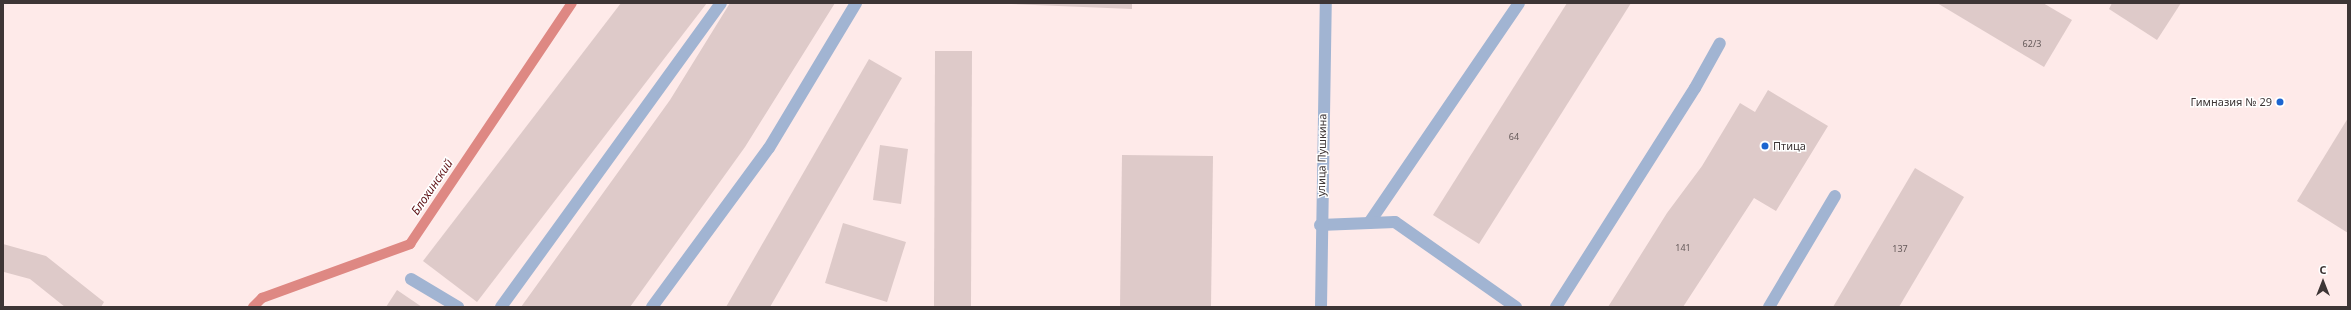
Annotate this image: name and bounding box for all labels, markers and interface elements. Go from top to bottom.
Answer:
house number: 62/3 [2023,39,2041,49]
place label: Гимназия № 29 [2191,95,2272,109]
marker: Гимназия № 29 [2275,97,2285,107]
street label: улица Пушкина [1315,113,1329,197]
house number: 64 [1509,132,1519,142]
place label: Птица [1773,139,1806,153]
marker: Птица [1760,141,1770,151]
water label: Блохинский [408,156,456,218]
house number: 141 [1675,243,1691,253]
house number: 137 [1892,244,1908,254]
north arrow [2303,262,2343,302]
text: С [2319,262,2327,277]

